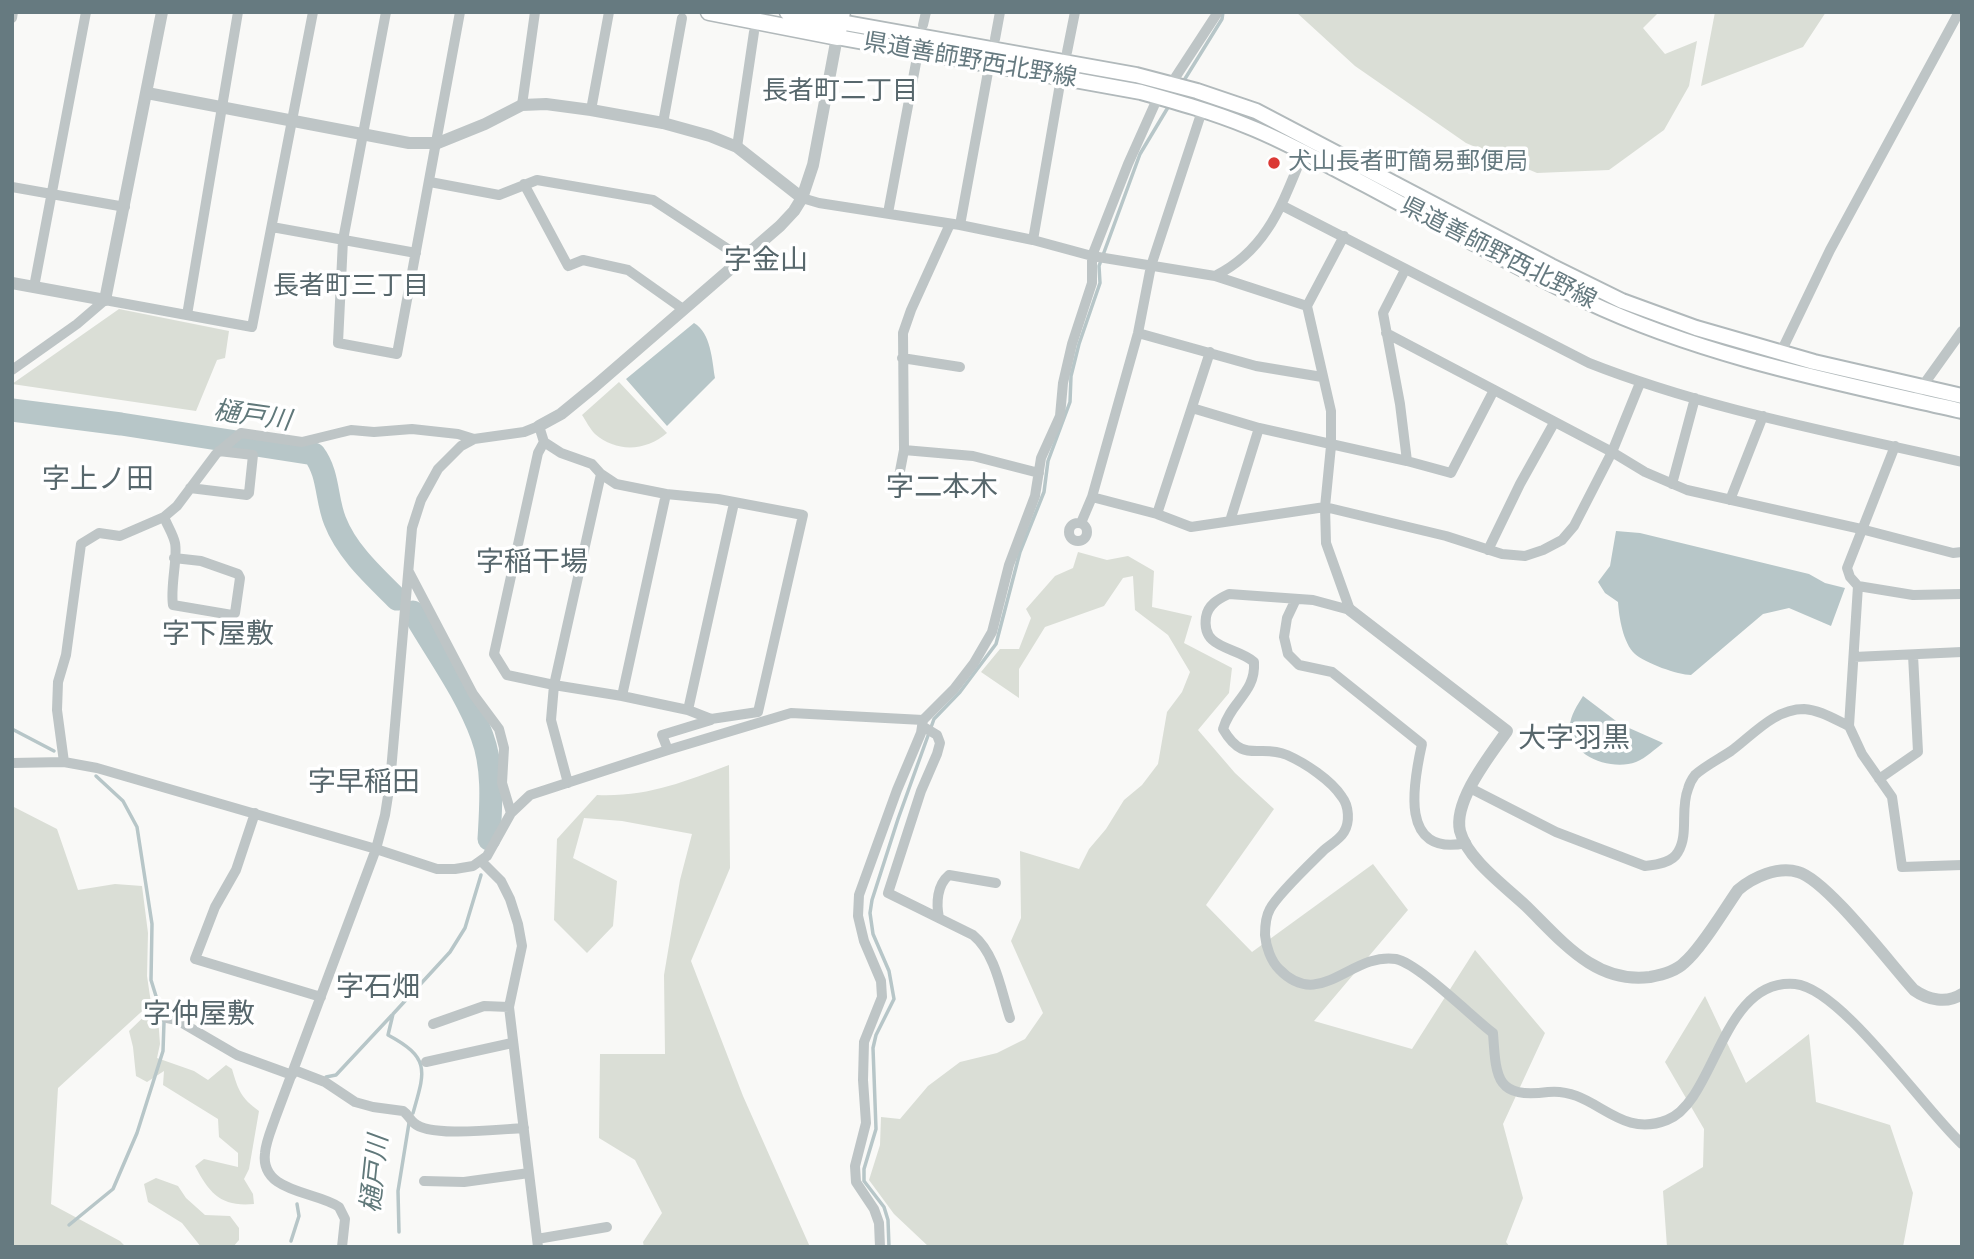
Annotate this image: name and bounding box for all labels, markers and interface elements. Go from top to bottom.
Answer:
street label: 県道善師野西北野線 [861,28,1079,94]
district label: 長者町二丁目 [762,76,918,108]
place label: 犬山長者町簡易郵便局 [1288,149,1528,177]
marker: 犬山長者町簡易郵便局 [1266,155,1282,171]
street label: 県道善師野西北野線 [1395,192,1601,316]
district label: 字金山 [724,245,808,279]
district label: 長者町三丁目 [273,271,429,303]
water label: 樋戸川 [211,396,293,438]
district label: 字上ノ田 [42,464,154,498]
district label: 字二本木 [886,472,998,506]
district label: 字稲干場 [476,547,588,581]
district label: 字下屋敷 [162,619,274,653]
district label: 大字羽黒 [1518,723,1630,757]
district label: 字早稲田 [308,767,420,801]
district label: 字石畑 [336,972,420,1006]
district label: 字仲屋敷 [143,999,255,1033]
water label: 樋戸川 [356,1134,396,1214]

